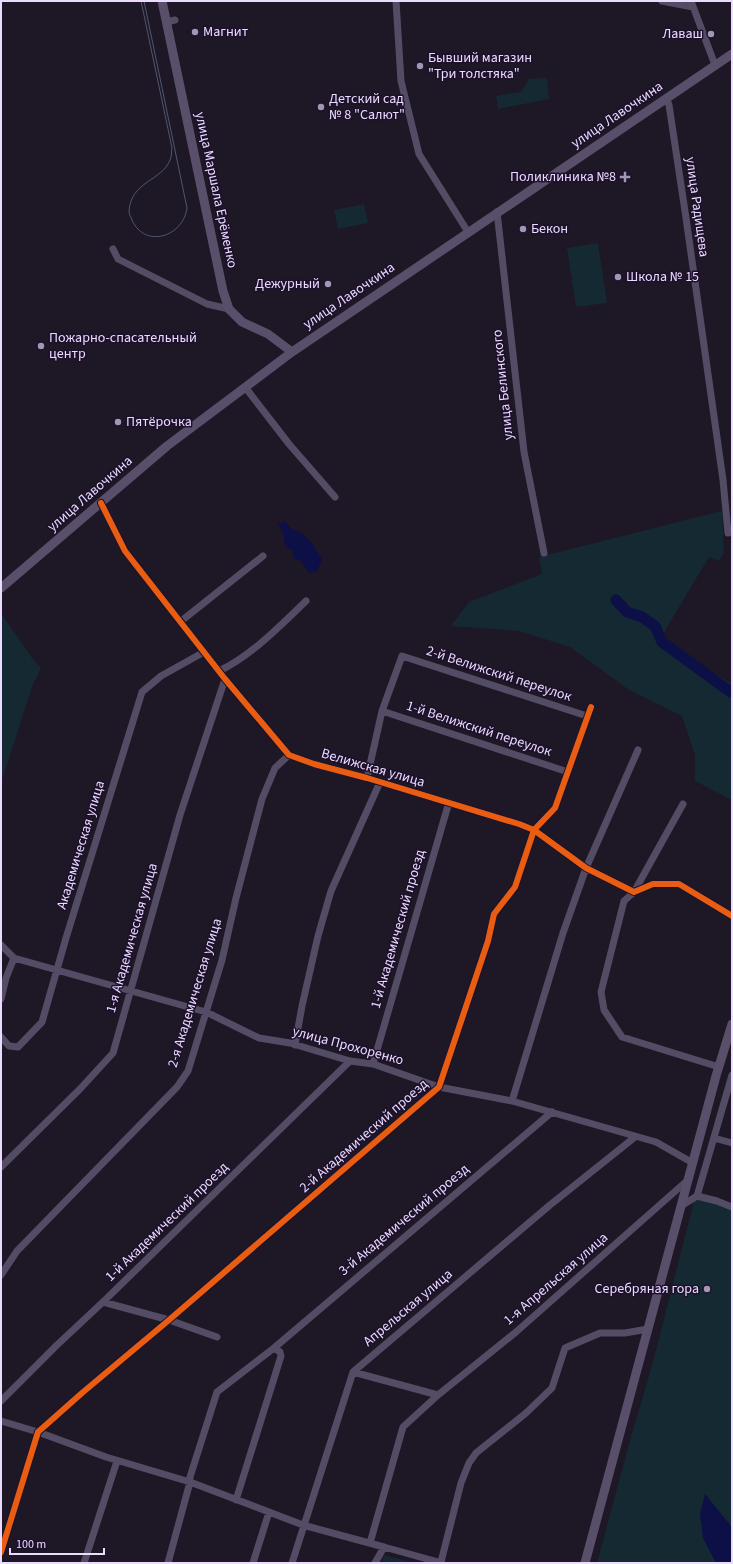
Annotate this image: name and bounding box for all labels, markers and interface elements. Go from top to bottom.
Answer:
place label: Магнит [203,22,249,42]
place label: Лаваш [662,24,703,44]
marker: Магнит [190,27,200,37]
marker: Лаваш [706,29,716,39]
place label: Бывший магазин "Три толстяка" [428,48,532,84]
marker: Бывший магазин "Три толстяка" [415,61,425,71]
street label: улица Лавочкина [567,77,667,153]
place label: Детский сад № 8 "Салют" [329,89,405,125]
marker: Детский сад № 8 "Салют" [316,102,326,112]
street label: улица Маршала Ерёменко [190,110,242,270]
street label: улица Радищева [680,156,714,258]
place label: Поликлиника №8 [510,167,616,187]
marker: Поликлиника №8 [619,171,631,183]
place label: Бекон [531,219,568,239]
marker: Бекон [518,224,528,234]
street label: улица Лавочкина [299,258,399,334]
place label: Школа № 15 [626,267,699,287]
marker: Школа № 15 [613,272,623,282]
place label: Дежурный [255,274,320,294]
marker: Дежурный [323,279,333,289]
place label: Пожарно-спасательный центр [49,328,197,364]
street label: улица Белинского [487,329,519,441]
marker: Пожарно-спасательный центр [36,341,46,351]
place label: Пятёрочка [126,412,192,432]
marker: Пятёрочка [113,417,123,427]
street label: улица Лавочкина [43,451,137,537]
street label: 2-й Велижский переулок [424,641,574,707]
street label: 1-й Велижский переулок [404,696,554,762]
street label: Велижская улица [319,744,427,792]
street label: Академическая улица [52,778,110,912]
street label: 1-й Академический проезд [366,847,430,1011]
street label: 1-я Академическая улица [101,861,163,1015]
street label: 2-я Академическая улица [163,916,227,1070]
street label: улица Прохоренко [290,1022,406,1070]
street label: 2-й Академический проезд [295,1074,433,1198]
street label: 1-й Академический проезд [101,1157,234,1286]
street label: 3-й Академический проезд [335,1159,474,1281]
street label: 1-я Апрельская улица [499,1228,613,1330]
street label: Апрельская улица [359,1265,457,1351]
place label: Серебряная гора [594,1279,699,1299]
marker: Серебряная гора [702,1284,712,1294]
scale bar [10,1530,104,1556]
text: 100 m [16,1536,46,1553]

